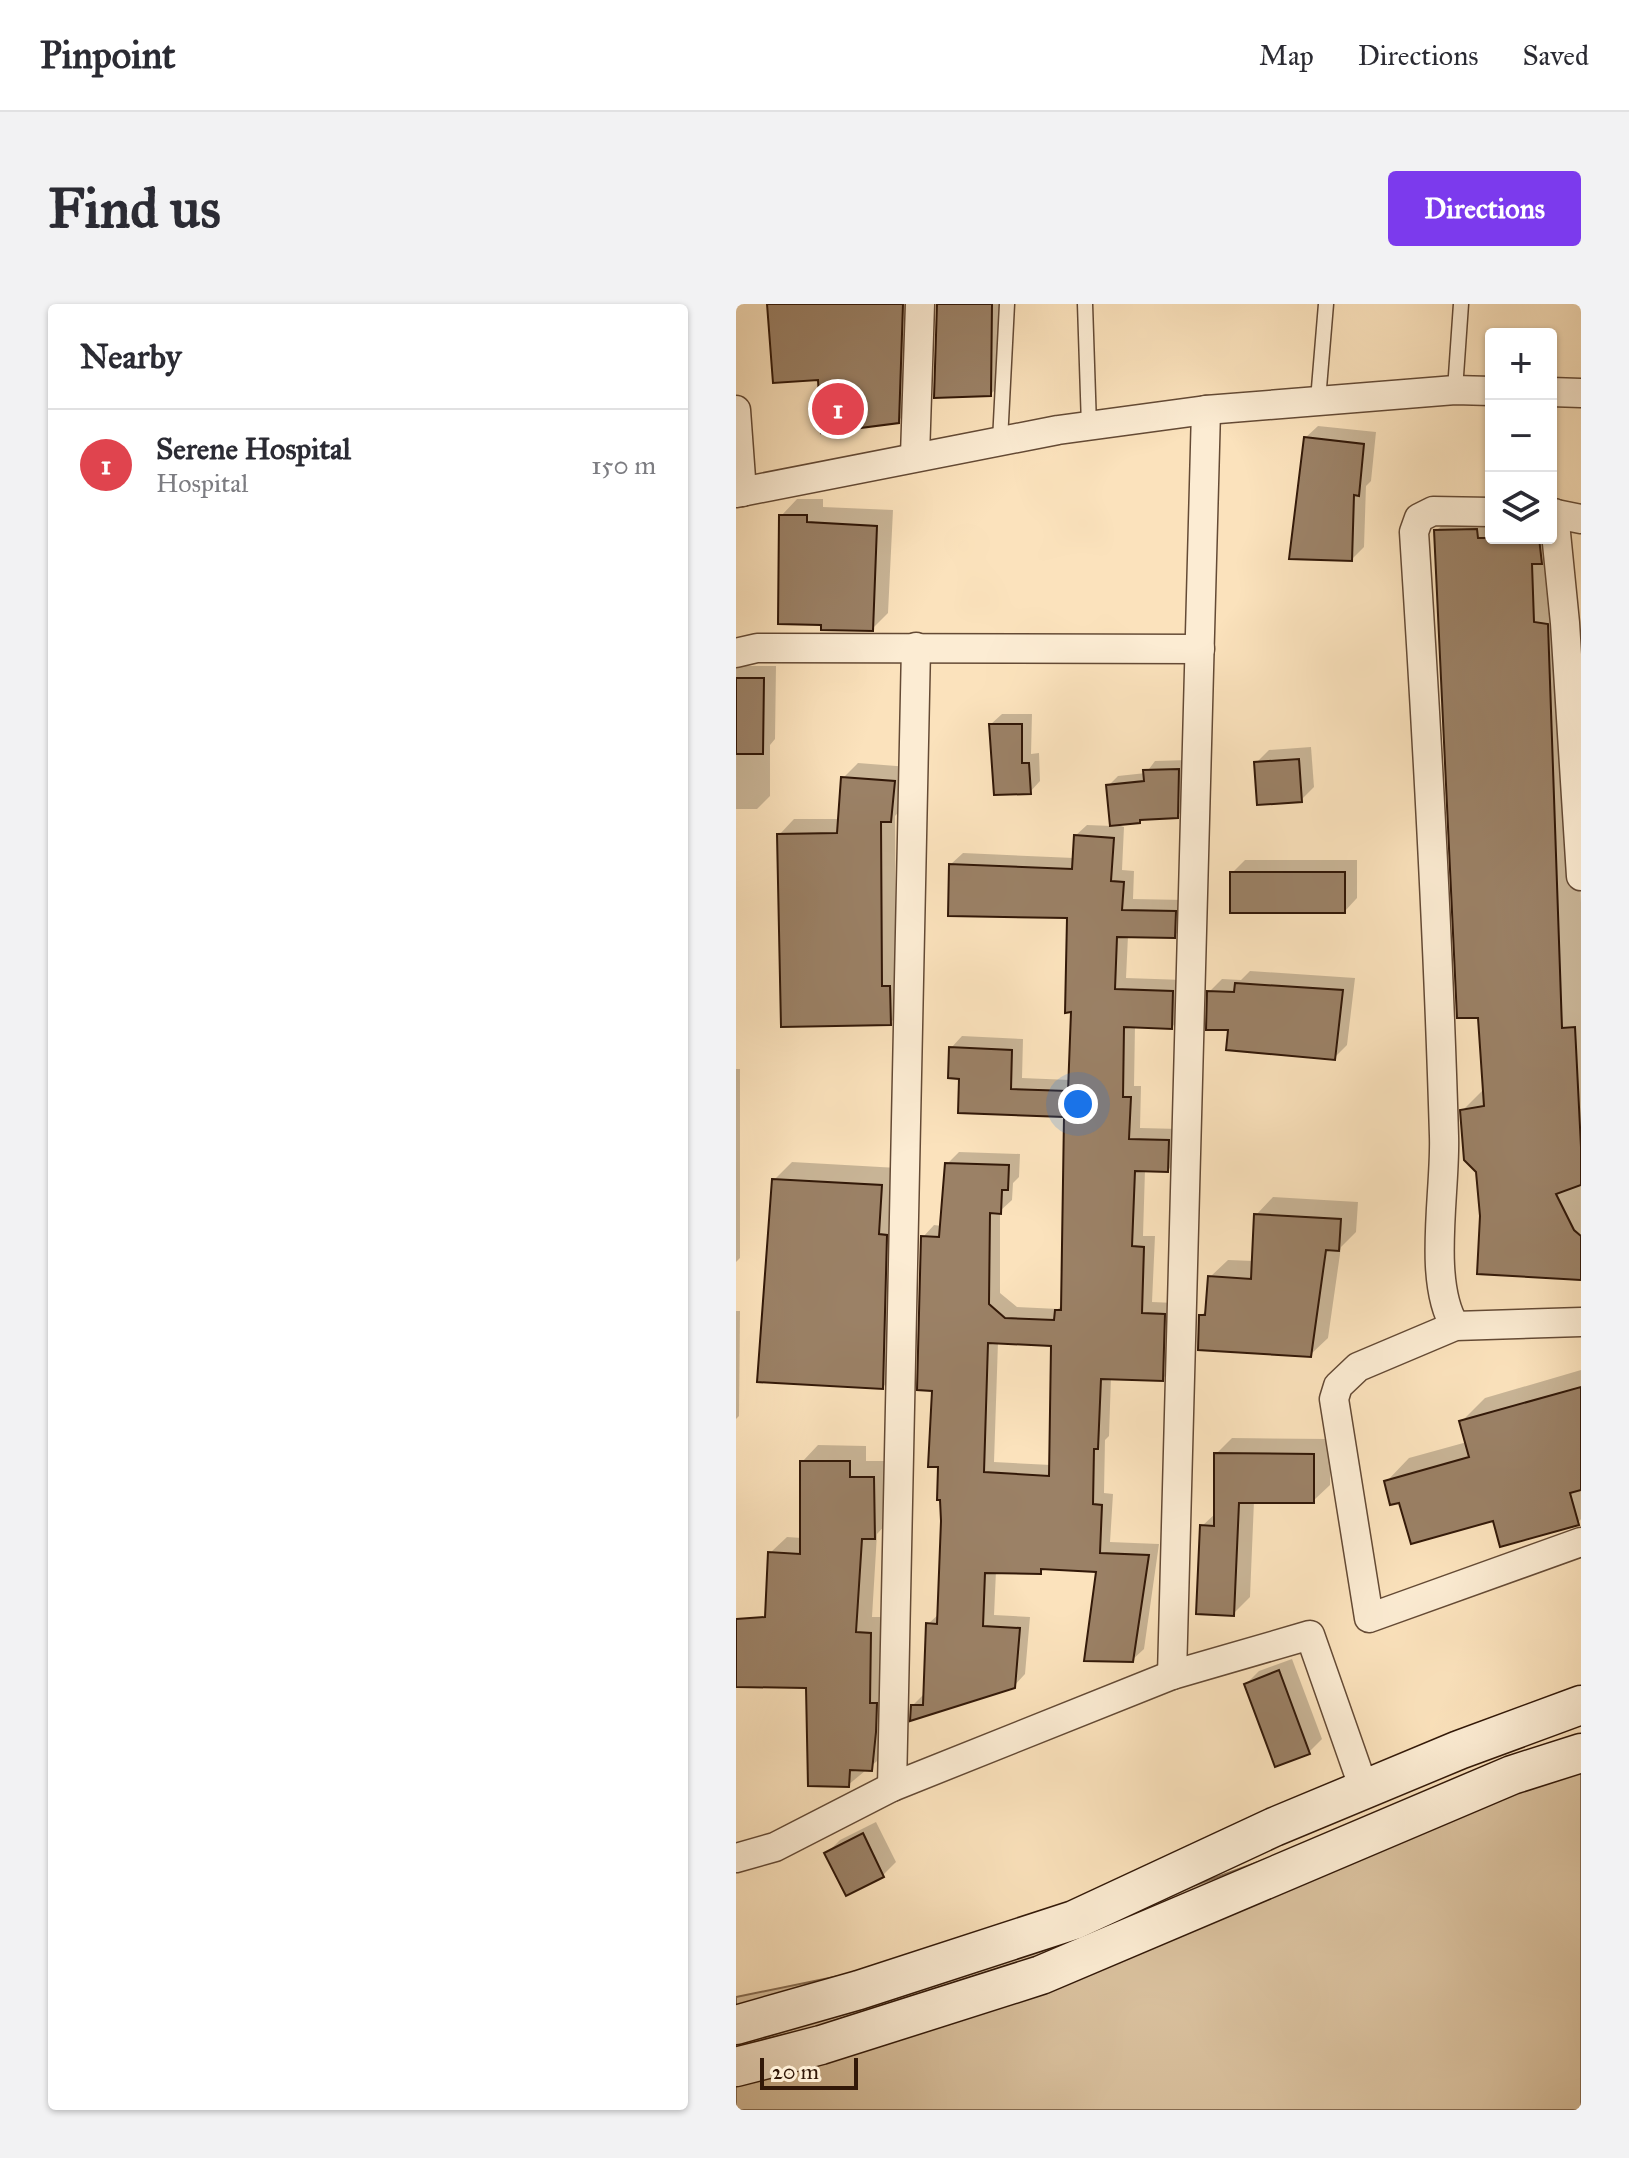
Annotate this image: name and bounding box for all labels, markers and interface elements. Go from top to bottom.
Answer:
text: Pinpoint [40,32,176,78]
text: Map [1259,38,1314,73]
text: Directions [1358,38,1479,73]
text: Saved [1523,38,1589,73]
button: Directions [1388,171,1581,246]
text: Find us [48,174,221,242]
map controls [1485,328,1557,544]
button: + [1485,328,1557,400]
text: Nearby [80,336,182,377]
pin: 1 [812,379,864,439]
button: − [1485,400,1557,472]
text: Serene Hospital [156,431,351,467]
text: 1 [101,449,111,481]
text: 150 m [591,449,656,481]
text: Hospital [156,467,248,499]
button: layers [1485,472,1557,544]
your location [1058,1084,1098,1124]
scale bar [760,2054,858,2090]
text: 20 m [772,2058,819,2085]

